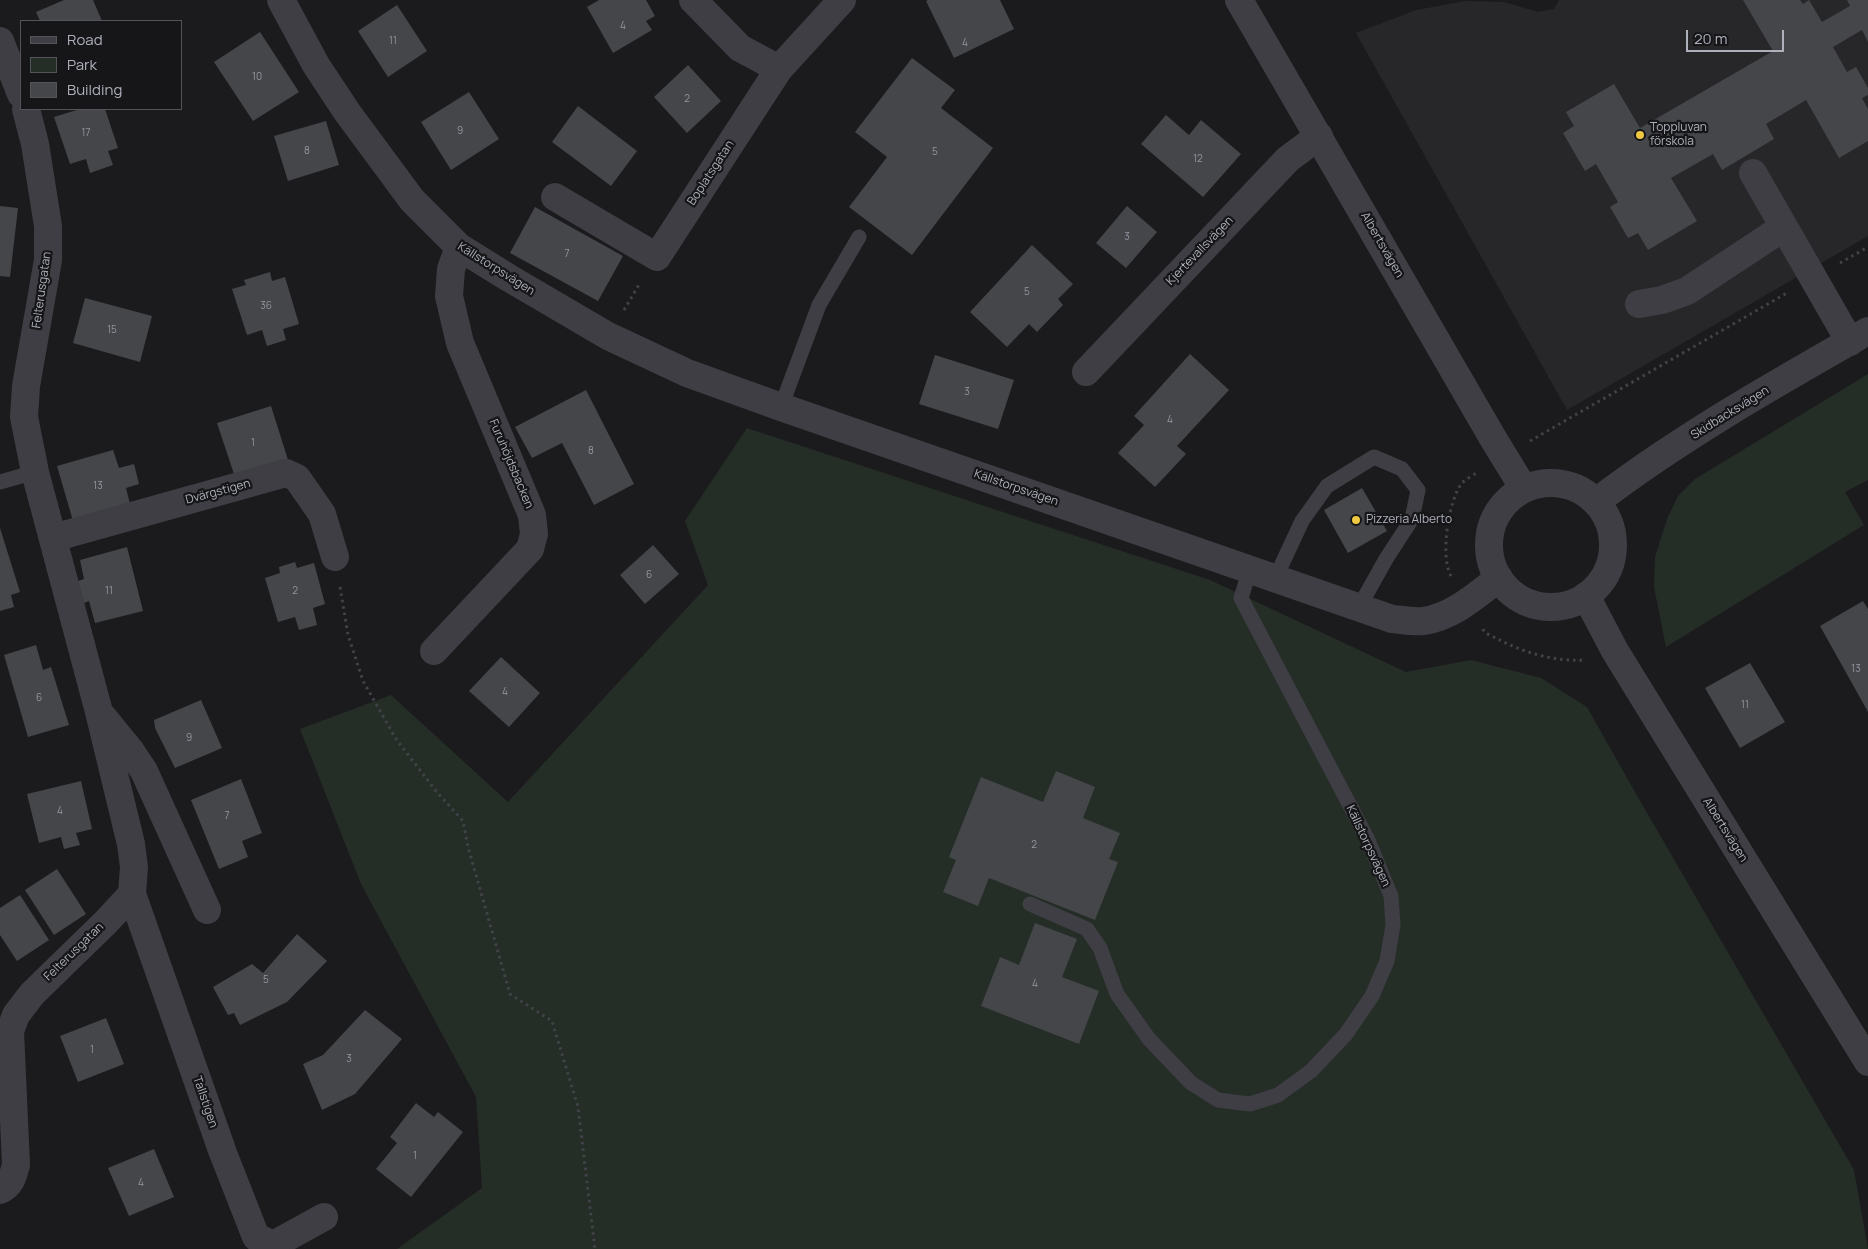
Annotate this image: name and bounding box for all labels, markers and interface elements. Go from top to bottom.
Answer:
legend [20,20,182,110]
house number: 4 [620,20,626,32]
scale bar [1688,20,1786,52]
text: 20 m [1694,28,1727,49]
text: Road [67,29,103,50]
house number: 11 [389,35,397,47]
house number: 4 [962,37,968,49]
text: Park [67,54,97,75]
house number: 10 [252,71,262,83]
text: Building [67,79,122,100]
house number: 2 [684,93,690,105]
place label: Toppluvan förskola [1650,121,1707,149]
house number: 9 [457,125,463,137]
house number: 17 [82,127,90,139]
marker: Toppluvan förskola [1634,129,1646,141]
street label: Boplatsgatan [685,138,737,208]
house number: 8 [304,145,310,157]
house number: 5 [932,146,938,158]
house number: 12 [1193,153,1203,165]
street label: Albertsvägen [1357,210,1407,280]
street label: Kjertevallsvägen [1163,214,1237,288]
house number: 3 [1124,231,1130,243]
street label: Källstorpsvägen [455,240,537,298]
house number: 7 [564,248,570,260]
street label: Felterusgatan [29,251,55,329]
house number: 5 [1024,286,1030,298]
house number: 36 [260,300,272,312]
house number: 15 [107,324,117,336]
street label: Skidbacksvägen [1688,383,1772,443]
house number: 3 [964,386,970,398]
house number: 4 [1167,414,1173,426]
street label: Furuhöjdsbacken [486,417,536,511]
house number: 1 [251,437,255,449]
house number: 8 [588,445,594,457]
street label: Källstorpsvägen [972,467,1060,509]
street label: Dvärgstigen [184,476,252,508]
house number: 13 [93,480,103,492]
place label: Pizzeria Alberto [1366,513,1452,527]
marker: Pizzeria Alberto [1350,514,1362,526]
house number: 6 [646,569,652,581]
house number: 11 [105,585,113,597]
house number: 2 [292,585,298,597]
house number: 13 [1851,663,1861,675]
house number: 4 [502,686,508,698]
house number: 6 [36,692,42,704]
house number: 11 [1741,699,1749,711]
house number: 9 [186,732,192,744]
street label: Albertsvägen [1700,795,1750,865]
street label: Källstorpsvägen [1343,803,1393,889]
house number: 4 [57,805,63,817]
house number: 7 [224,810,230,822]
house number: 2 [1031,839,1037,851]
street label: Felterusgatan [41,920,107,984]
house number: 5 [263,974,269,986]
house number: 4 [1032,978,1038,990]
house number: 1 [90,1044,94,1056]
house number: 3 [346,1053,352,1065]
street label: Tallstigen [189,1074,221,1130]
house number: 1 [413,1150,417,1162]
house number: 4 [138,1177,144,1189]

